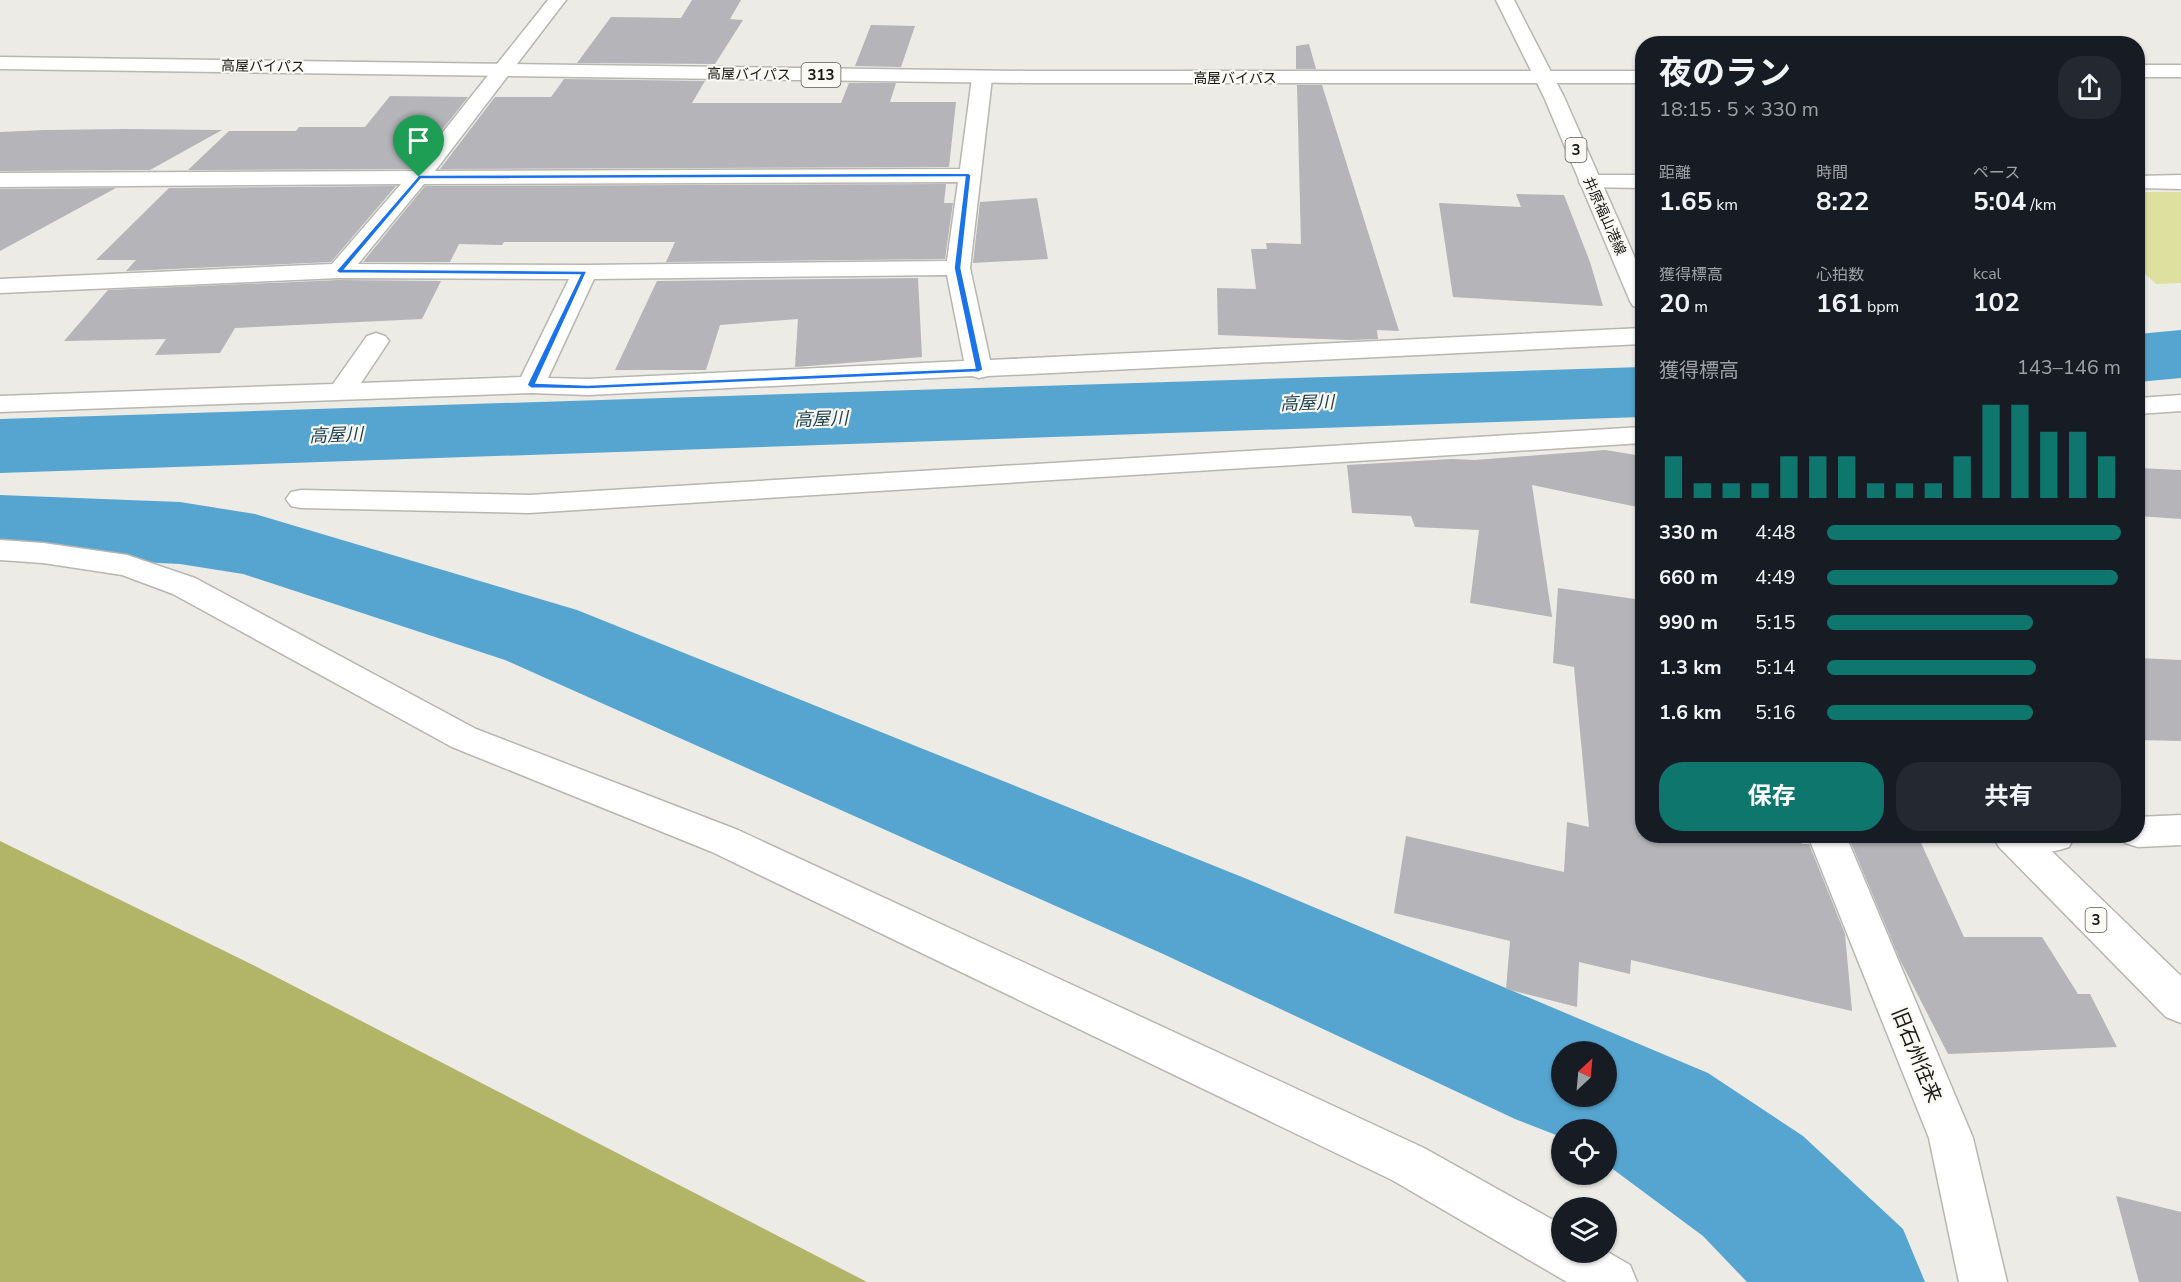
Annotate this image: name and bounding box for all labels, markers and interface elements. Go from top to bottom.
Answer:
text: 夜のラン [1659,51,1791,96]
street label: 高屋バイパス [221,56,305,77]
button: share [2058,56,2121,119]
road number: 313 [802,63,840,87]
street label: 高屋バイパス [707,64,791,85]
street label: 高屋バイパス [1193,69,1277,88]
text: 18:15 · 5 × 330 m [1659,96,1819,123]
pin [393,115,444,177]
icon: arrive [402,124,435,157]
road number: 3 [1566,138,1586,162]
text: 距離 [1659,162,1691,184]
text: 時間 [1816,162,1848,184]
text: ペース [1973,162,2020,184]
street label: 井原福山港線 [1579,174,1630,258]
text: 1.65 [1659,184,1712,219]
text: 8:22 [1816,184,1869,219]
text: 5:04 [1973,184,2026,219]
text: km [1712,194,1738,216]
text: /km [2026,194,2057,216]
text: kcal [1973,263,2001,285]
text: 獲得標高 [1659,264,1723,286]
text: 心拍数 [1816,264,1864,286]
text: 102 [1973,285,2020,320]
text: 20 [1659,286,1690,321]
text: 161 [1816,286,1863,321]
text: m [1690,296,1708,318]
text: bpm [1863,296,1899,318]
text: 143–146 m [2017,354,2121,381]
text: 獲得標高 [1659,357,1739,384]
water label: 高屋川 [1280,390,1336,416]
water label: 高屋川 [794,406,850,432]
water label: 高屋川 [309,422,365,448]
text: 330 m [1659,519,1718,546]
text: 4:48 [1755,519,1796,546]
text: 660 m [1659,564,1718,591]
text: 4:49 [1755,564,1796,591]
text: 990 m [1659,609,1718,636]
text: 5:15 [1755,609,1796,636]
text: 1.3 km [1659,654,1722,681]
text: 5:14 [1755,654,1796,681]
text: 1.6 km [1659,699,1722,726]
text: 5:16 [1755,699,1796,726]
button: 保存 [1659,762,1884,831]
button: 共有 [1896,762,2121,831]
road number: 3 [2086,908,2106,932]
street label: 旧石州往来 [1885,1004,1948,1107]
north arrow [1551,1041,1617,1107]
map controls [1551,1041,1617,1263]
button: locate [1551,1119,1617,1185]
button: layers [1551,1197,1617,1263]

